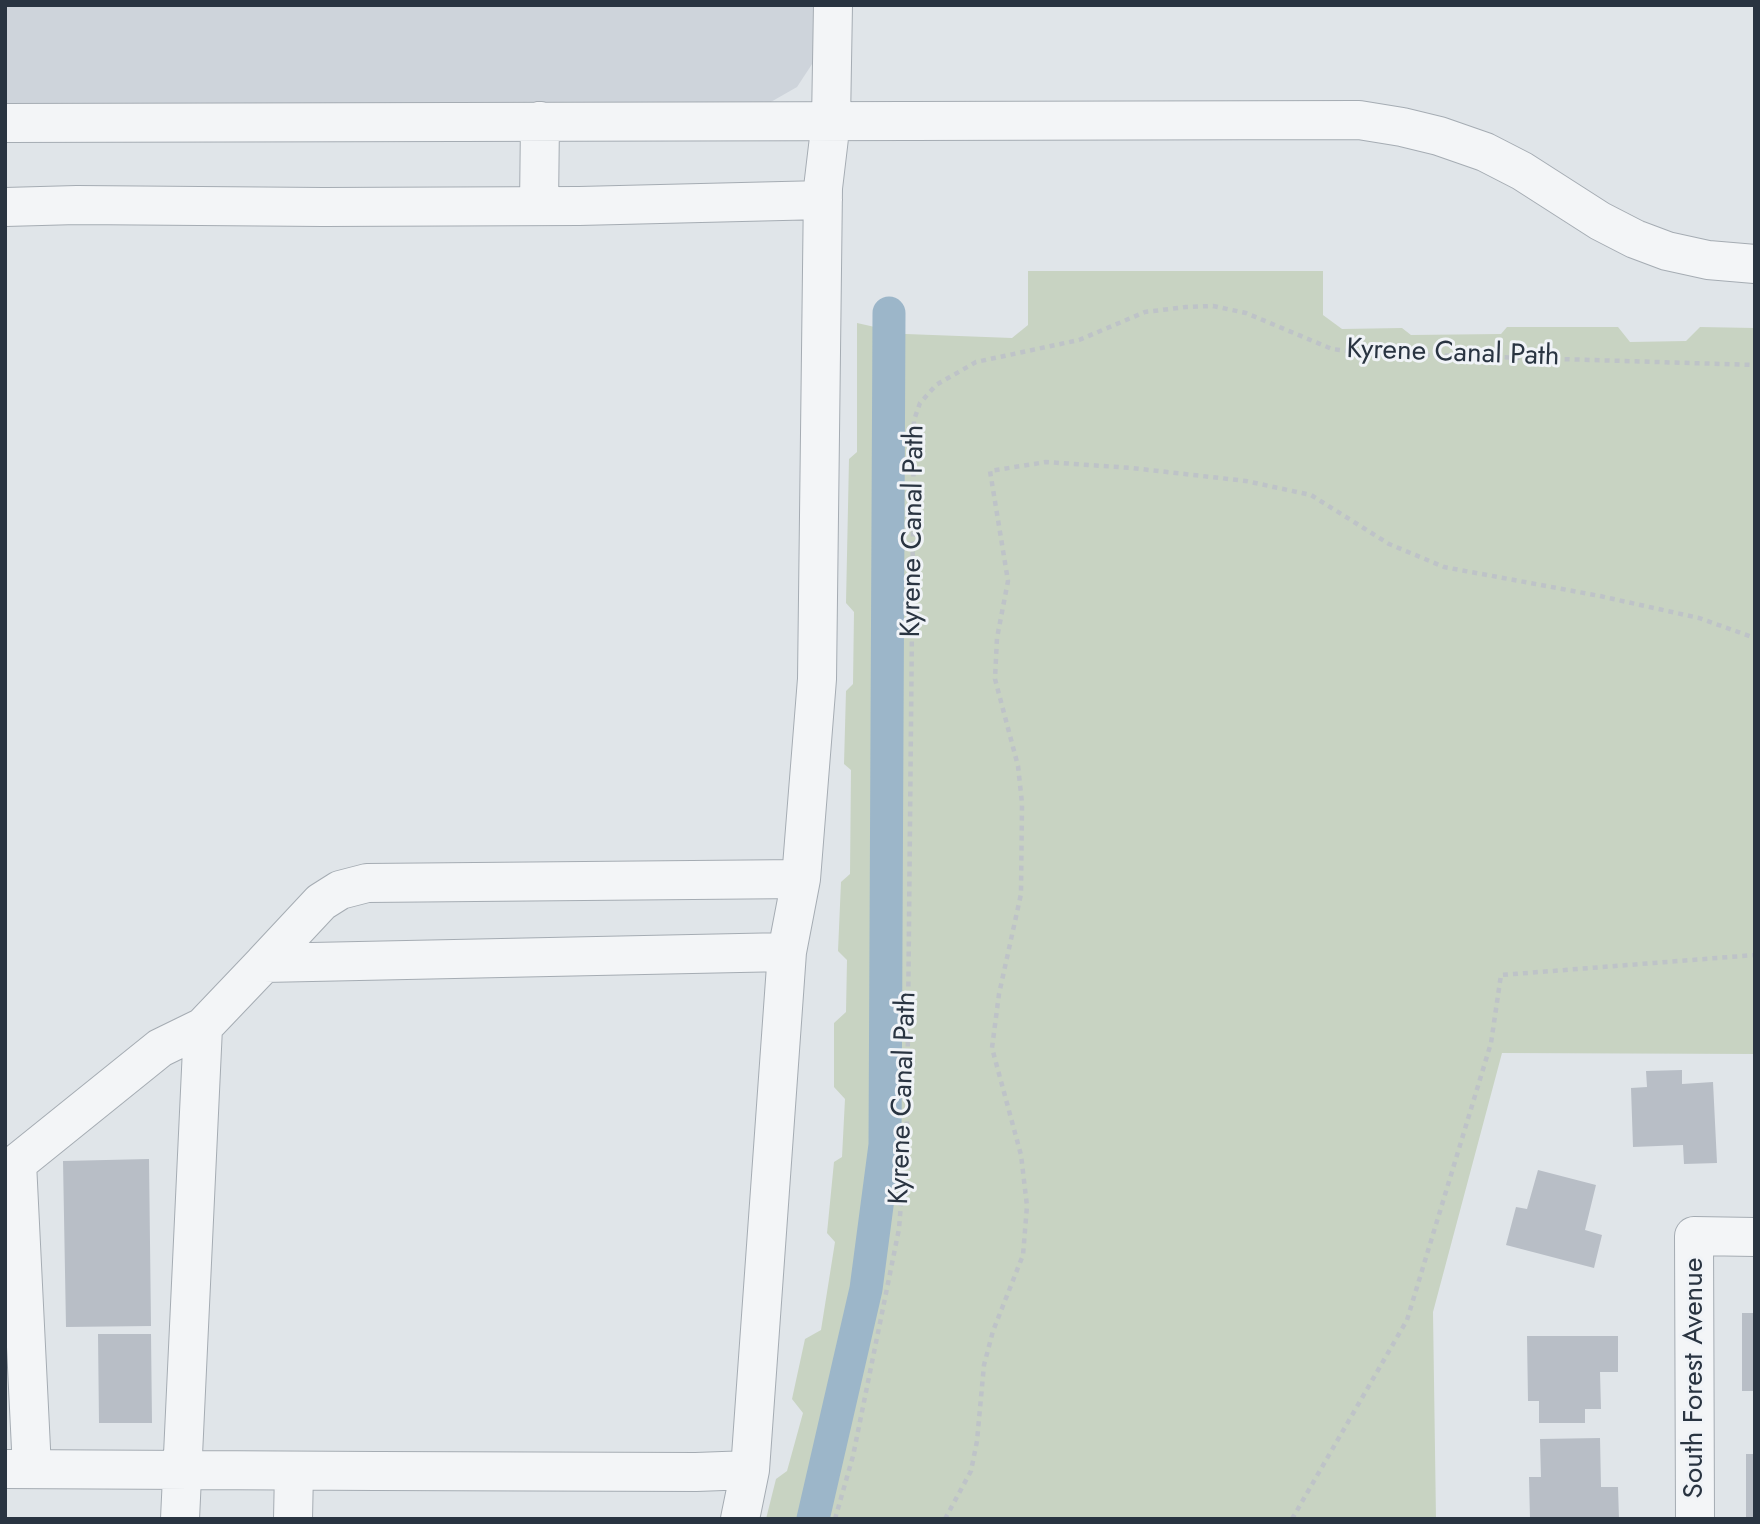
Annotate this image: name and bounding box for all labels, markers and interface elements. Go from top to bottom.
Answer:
street label: Kyrene Canal Path [1346,333,1560,375]
street label: Kyrene Canal Path [895,424,933,638]
street label: Kyrene Canal Path [883,991,925,1205]
street label: South Forest Avenue [1678,1258,1712,1498]

